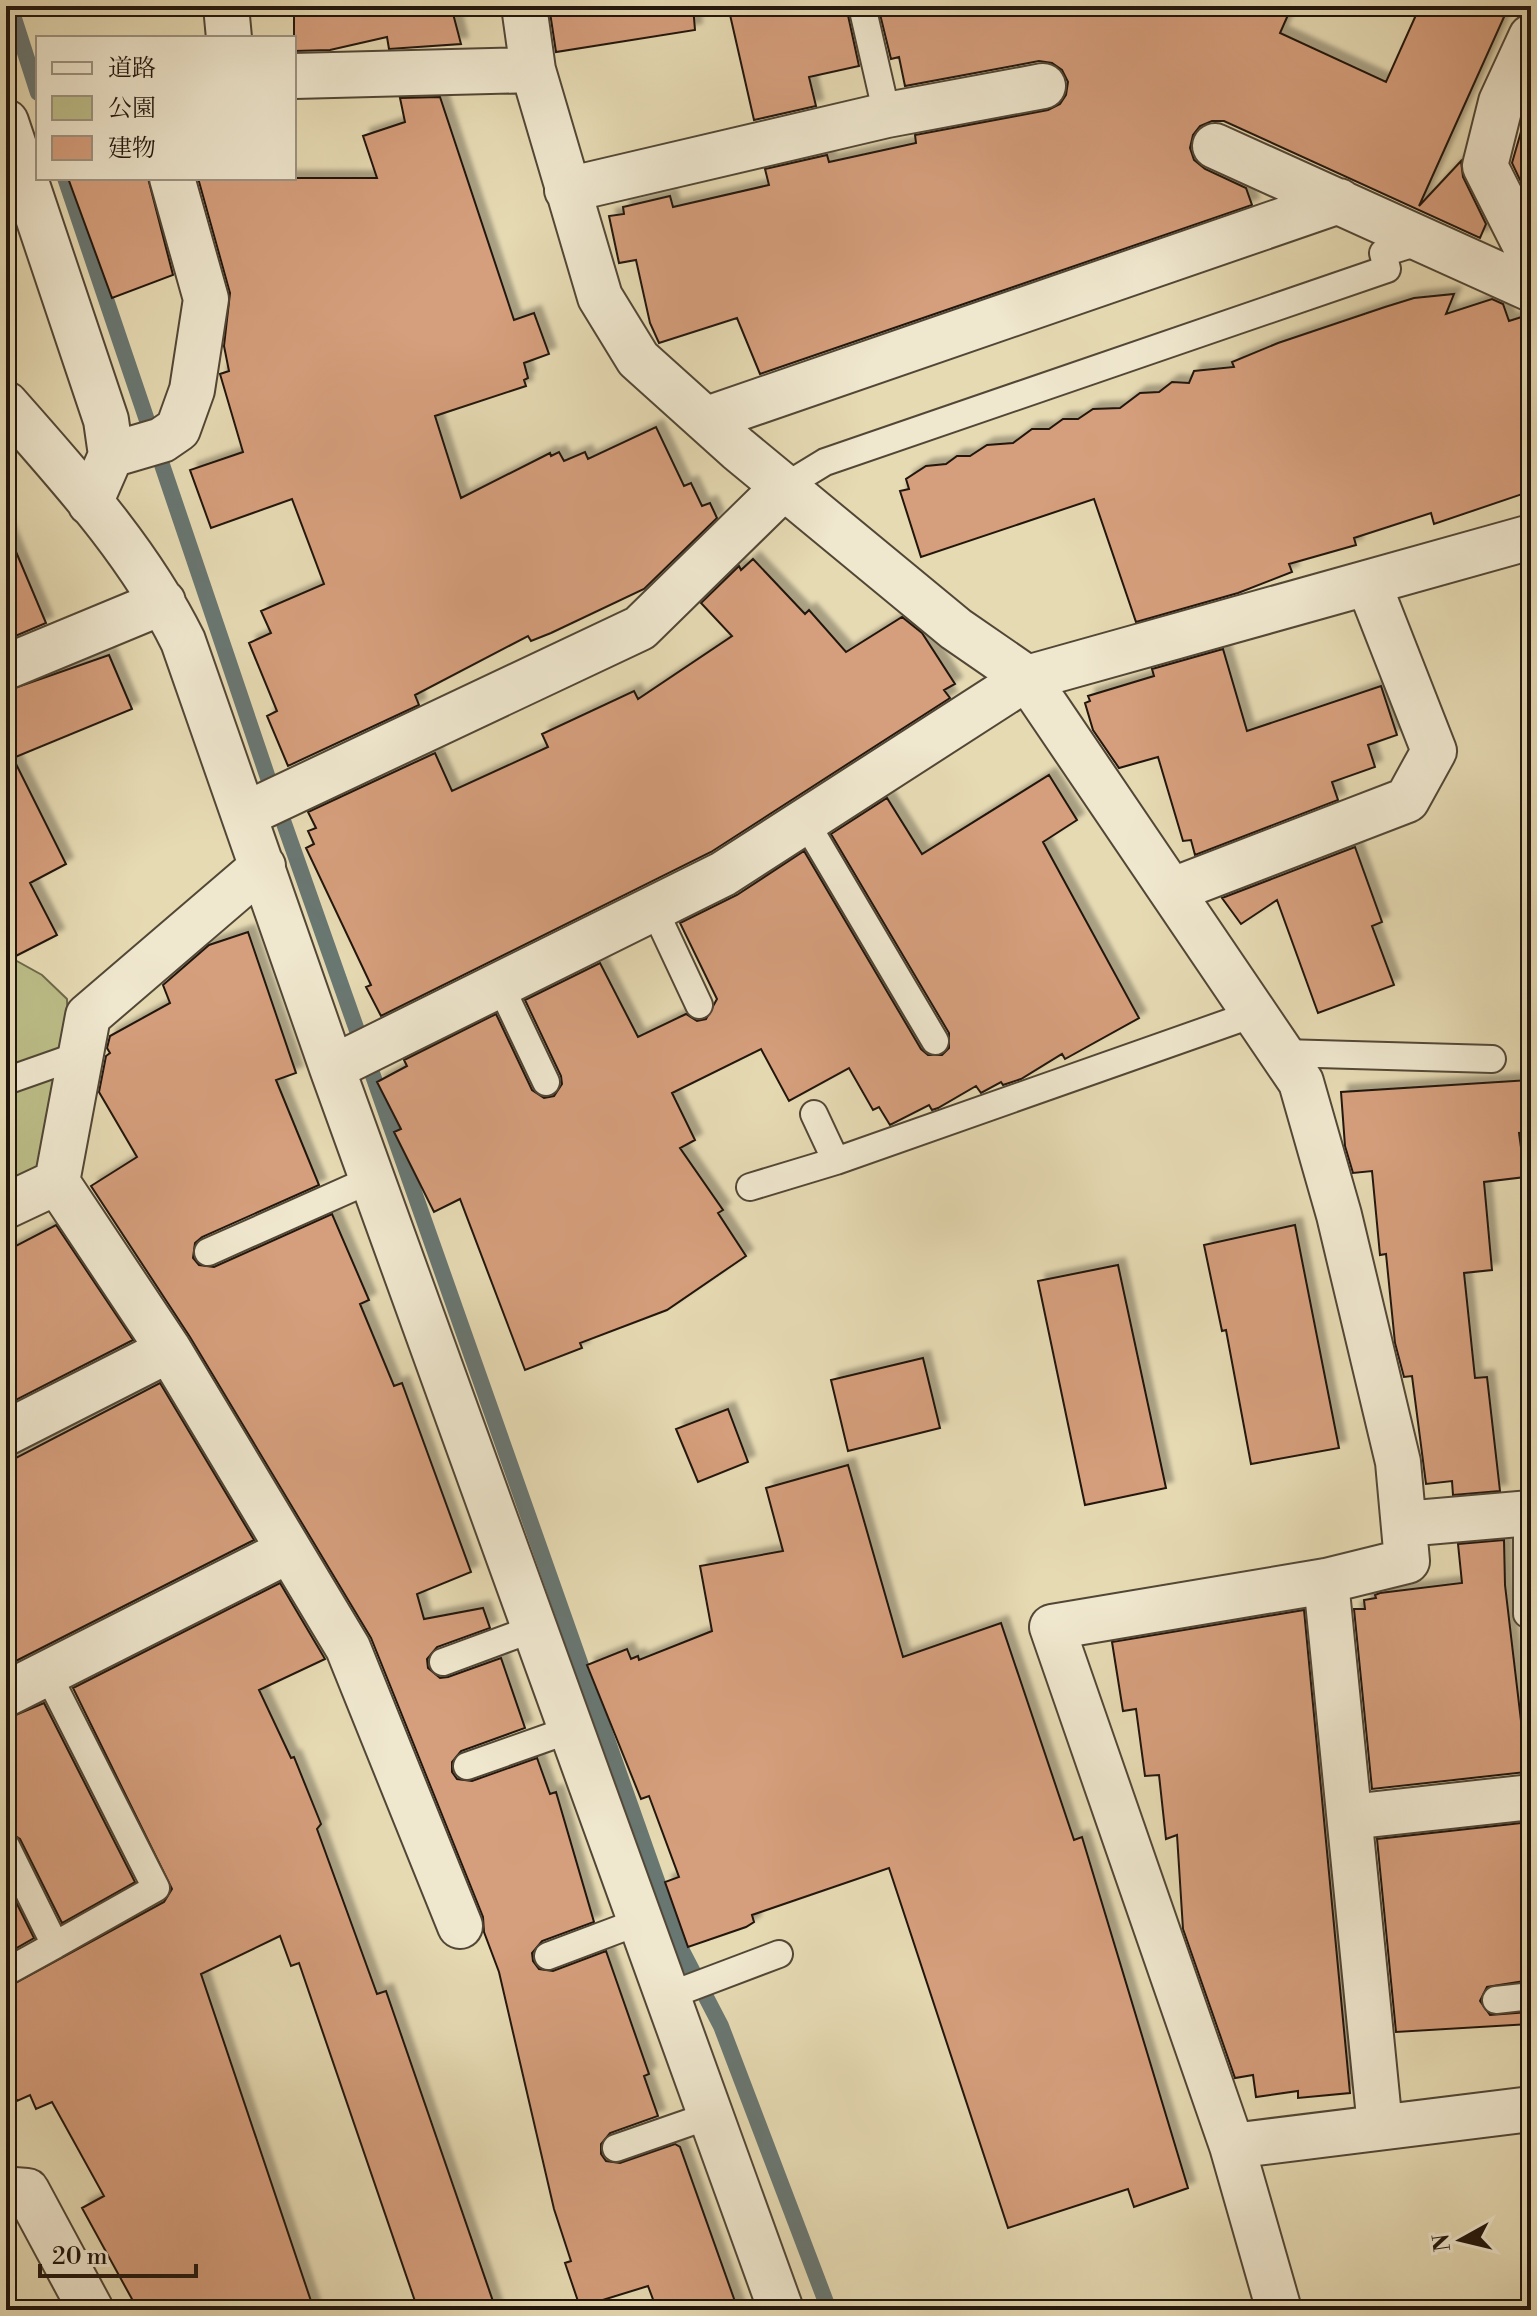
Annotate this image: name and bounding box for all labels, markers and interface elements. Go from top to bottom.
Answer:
legend [36,36,296,180]
text: 道路 [108,54,156,84]
text: 公園 [108,94,156,124]
text: 建物 [108,134,156,164]
north arrow [1421,2200,1501,2280]
scale bar [40,2228,196,2278]
text: N [1428,2231,1457,2253]
text: 20 m [52,2242,108,2272]

